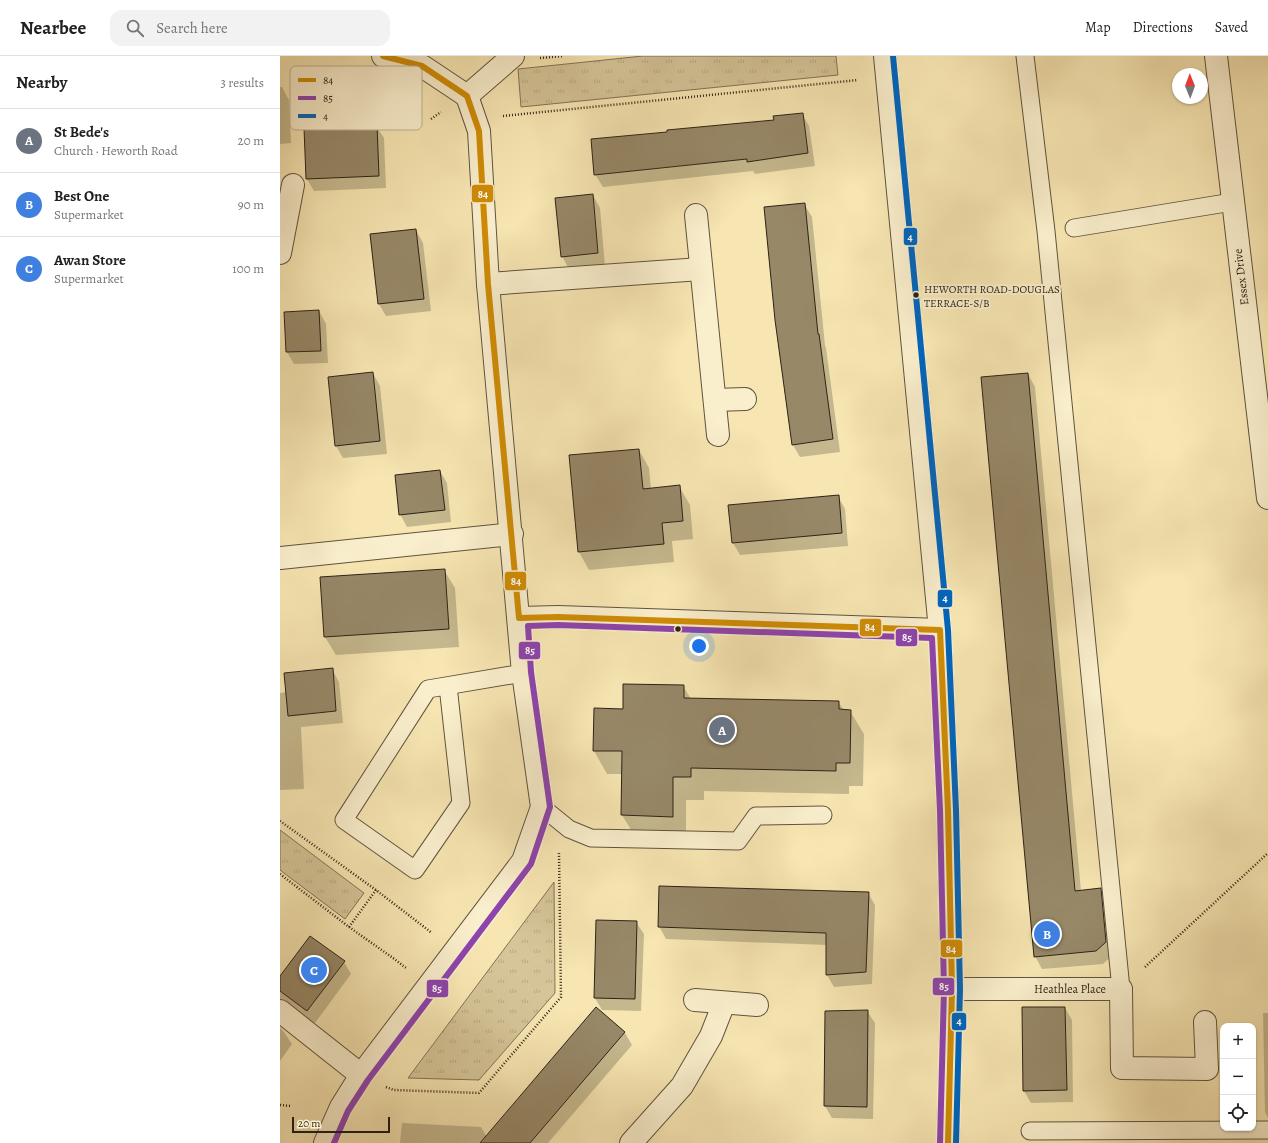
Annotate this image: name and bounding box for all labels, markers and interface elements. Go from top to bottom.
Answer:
search box [110,10,390,46]
text: Nearbee [20,15,86,41]
icon: search [124,17,146,39]
text: Search here [156,18,228,38]
text: Map [1085,18,1111,37]
text: Directions [1133,18,1193,37]
text: Saved [1215,18,1248,37]
legend [290,66,422,130]
north arrow [1172,68,1208,104]
text: Nearby [16,71,67,94]
text: 84 [323,73,333,88]
text: 3 results [220,74,264,91]
text: 85 [323,91,333,106]
text: 4 [323,109,328,124]
text: St Bede's [54,122,109,142]
text: A [25,132,33,149]
text: 20 m [238,132,264,149]
text: Church · Heworth Road [54,142,178,159]
line badge: 84 [471,184,494,203]
text: Best One [54,186,109,206]
text: 84 [478,187,488,202]
text: B [25,196,33,213]
text: 90 m [238,196,264,213]
text: Supermarket [54,206,124,223]
line badge: 4 [903,227,918,246]
text: 4 [907,230,913,245]
street label: Essex Drive [1230,248,1252,306]
text: Awan Store [54,250,126,270]
text: C [25,260,33,277]
text: 100 m [232,260,264,277]
text: Supermarket [54,270,124,287]
place label: HEWORTH ROAD-DOUGLAS TERRACE-S/B [924,282,1060,311]
marker: HEWORTH ROAD-DOUGLAS TERRACE-S/B [911,290,921,300]
line badge: 84 [504,571,527,591]
text: 84 [511,574,521,589]
line badge: 4 [937,589,953,608]
text: 4 [942,591,948,606]
line badge: 84 [859,618,882,637]
text: 84 [865,620,875,635]
unlabelled marker [673,624,683,634]
line badge: 85 [895,628,918,647]
text: 85 [902,630,912,645]
your location [689,636,709,656]
line badge: 85 [518,641,541,660]
text: 85 [525,643,535,658]
pin: A [709,715,735,745]
pin: B [1034,919,1060,949]
line badge: 84 [940,939,963,958]
text: 84 [946,942,956,957]
pin: C [301,955,327,985]
line badge: 85 [932,977,955,996]
line badge: 85 [426,979,449,998]
text: 85 [939,979,949,994]
text: 85 [432,981,442,996]
street label: Heathlea Place [1034,981,1106,997]
line badge: 4 [951,1012,967,1031]
text: 4 [956,1014,962,1029]
map controls [1220,1023,1256,1131]
button: + [1220,1023,1256,1059]
button: − [1220,1059,1256,1095]
button: locate [1220,1095,1256,1131]
scale bar [292,1115,390,1134]
text: 20 m [298,1116,320,1131]

